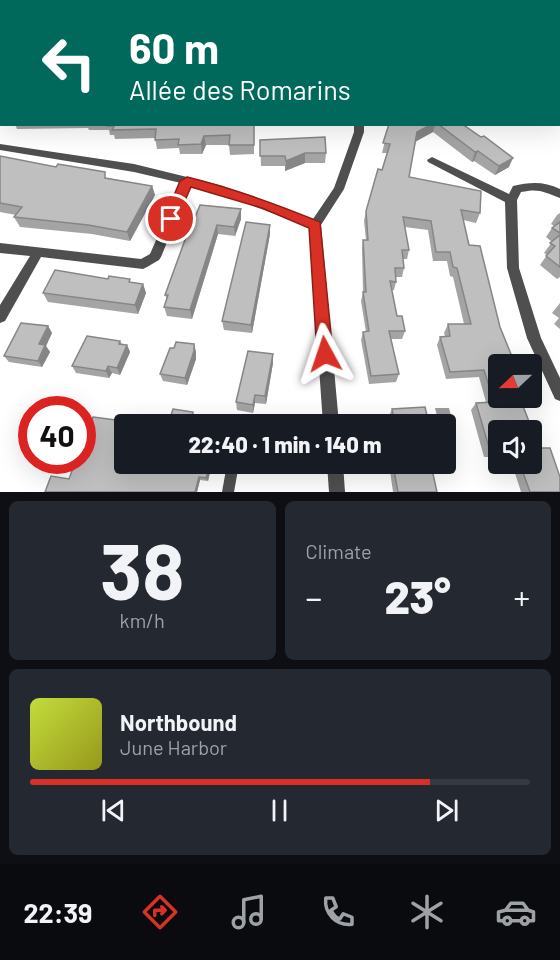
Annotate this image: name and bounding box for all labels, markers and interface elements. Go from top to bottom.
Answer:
text: 60 m [129,22,219,72]
icon: left [30,24,108,102]
text: Allée des Romarins [129,73,351,105]
pin [145,193,196,244]
icon: arrive [154,202,187,235]
position arrow [293,322,357,386]
north arrow [488,354,542,408]
map controls [488,354,542,474]
speed limit sign: 40 [18,396,96,474]
button: sound [488,420,542,474]
text: 22:40 · 1 min · 140 m [188,431,382,457]
text: 38 [100,522,184,616]
text: Climate [306,539,372,563]
text: 23° [385,569,451,623]
text: − [306,577,322,617]
text: + [513,577,530,617]
text: km/h [120,608,165,632]
text: Northbound [120,709,237,735]
text: June Harbor [120,735,227,759]
icon: previous [97,794,130,827]
icon: pause [263,794,296,827]
icon: next [430,794,463,827]
icon: directions [139,891,181,933]
icon: music [228,891,270,933]
icon: phone [317,891,359,933]
icon: climate [406,891,448,933]
icon: car [495,891,537,933]
text: 22:39 [23,896,92,928]

